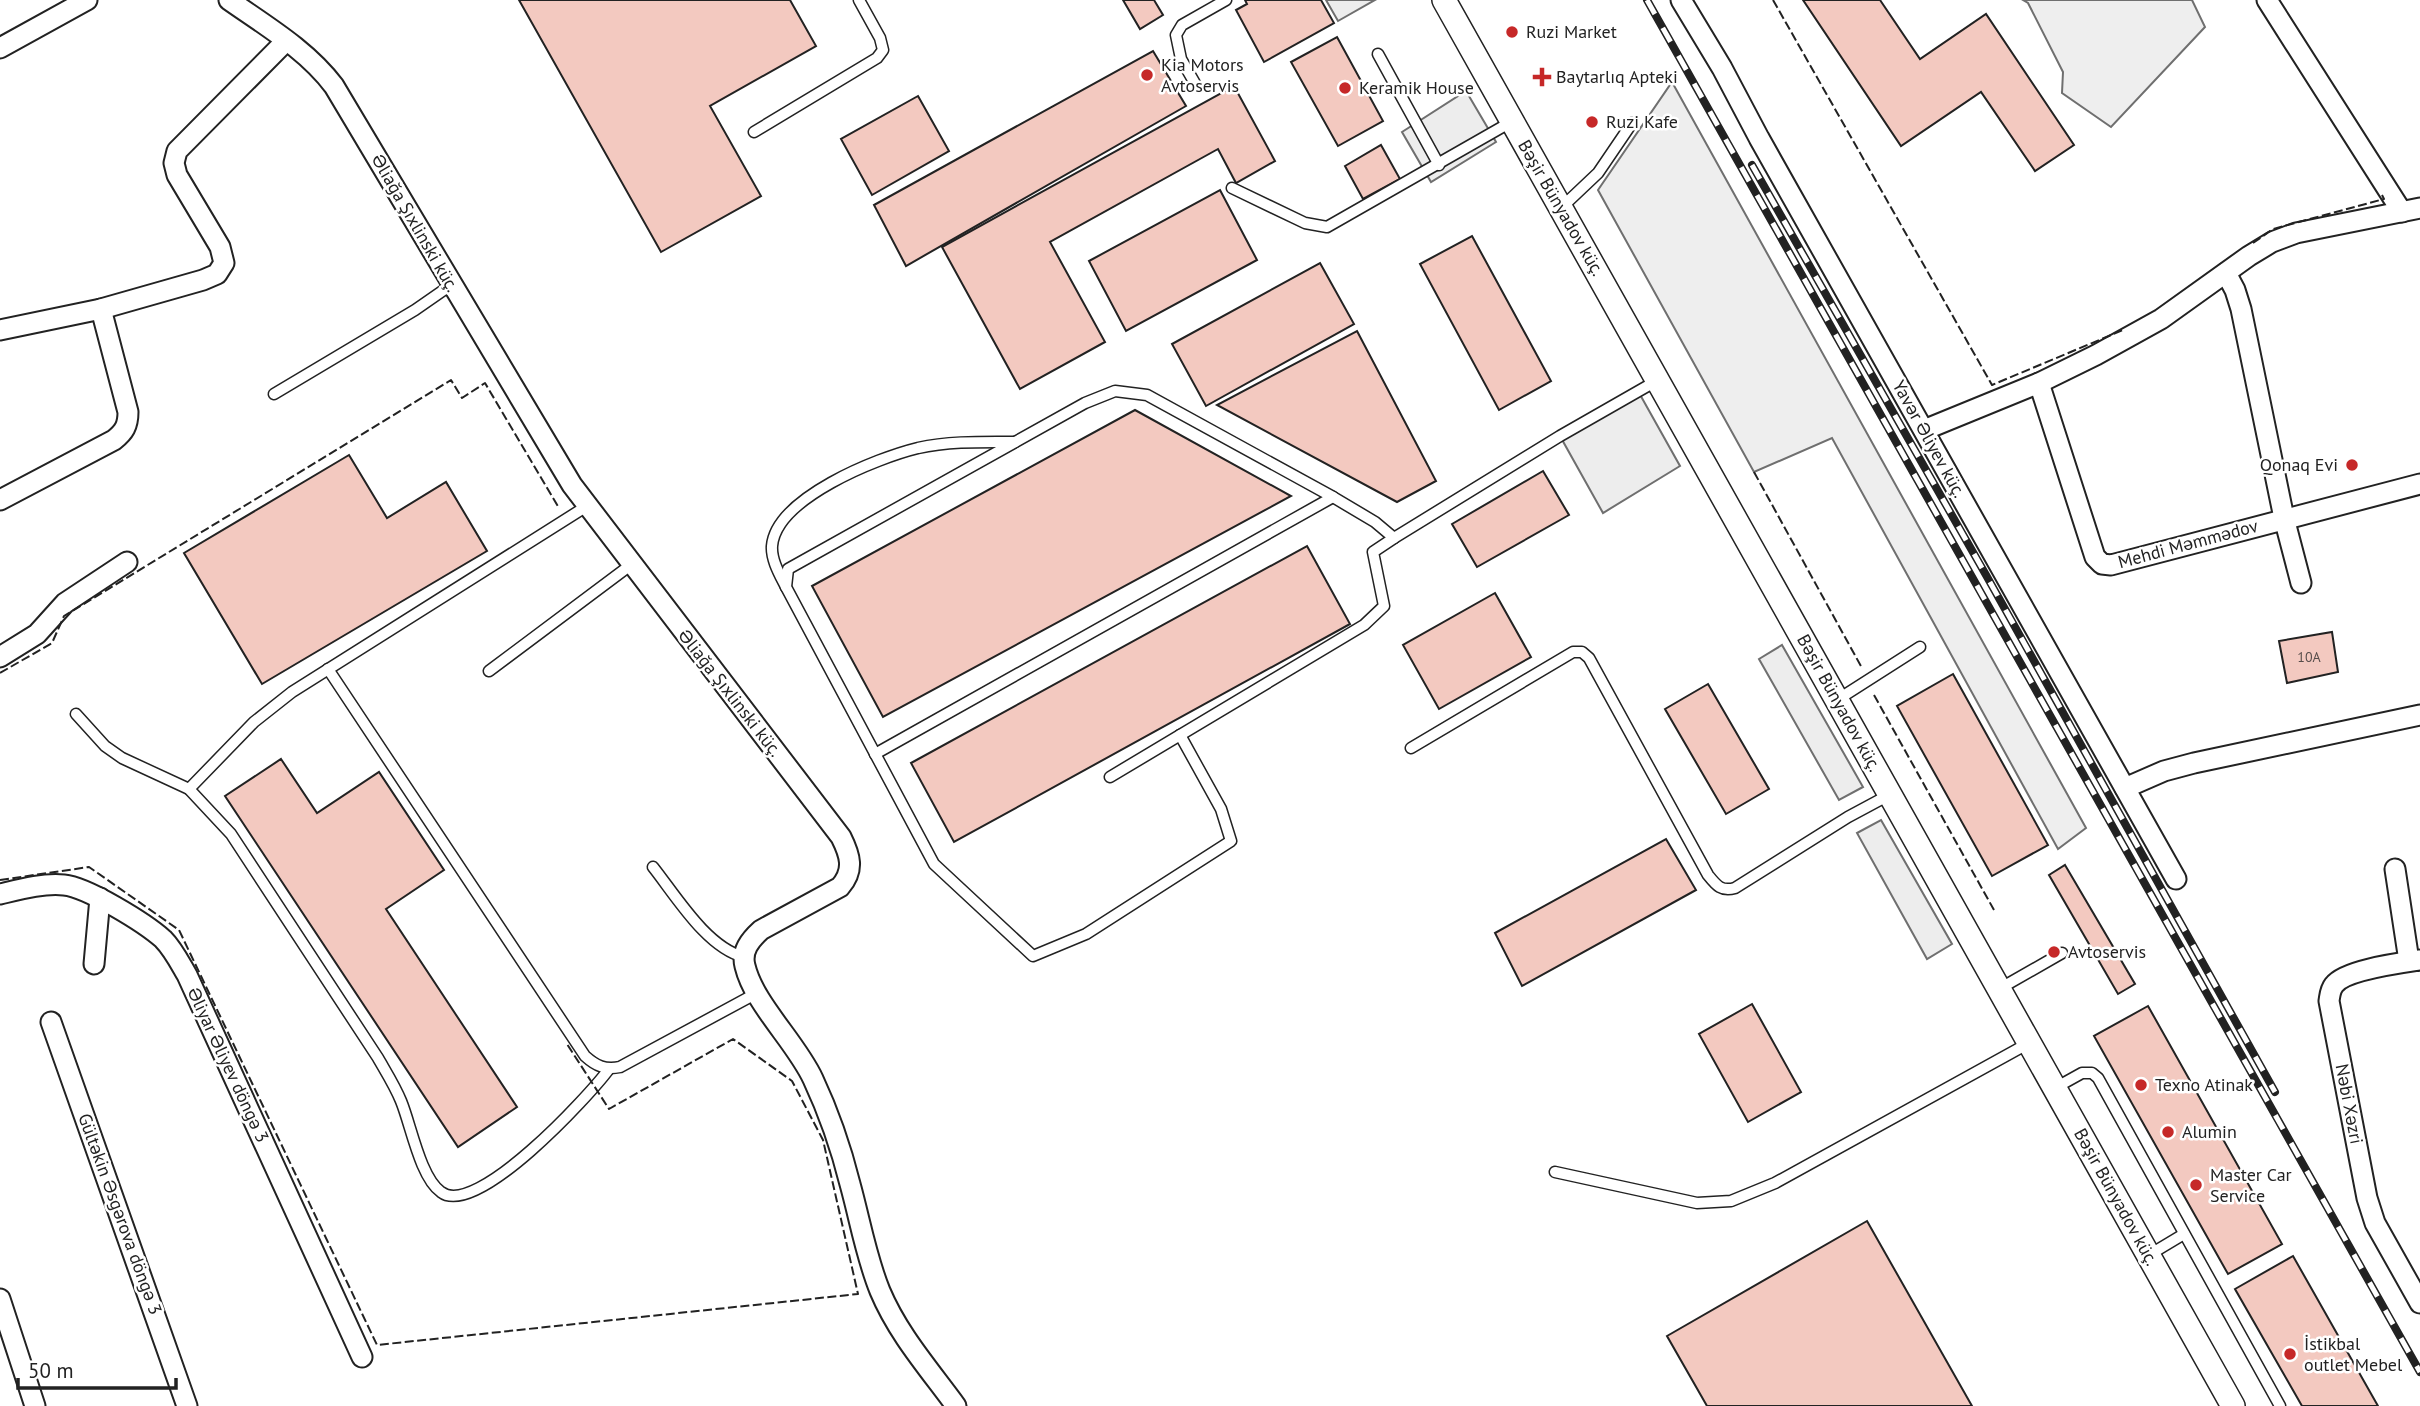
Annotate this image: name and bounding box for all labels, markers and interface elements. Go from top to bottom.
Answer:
place label: Ruzi Market [1526,20,1617,43]
marker: Ruzi Market [1504,24,1520,40]
place label: Kia Motors Avtoservis [1161,53,1244,97]
place label: Baytarlıq Apteki [1556,65,1678,88]
marker: Kia Motors Avtoservis [1139,67,1155,83]
marker: Baytarlıq Apteki [1534,69,1550,85]
place label: Keramik House [1359,76,1474,99]
marker: Keramik House [1337,80,1353,96]
place label: Ruzi Kafe [1606,110,1678,133]
marker: Ruzi Kafe [1584,114,1600,130]
street label: Bəşir Bünyadov küç. [1513,136,1610,280]
street label: Əliağa Şıxlinski küç. [367,150,464,296]
street label: Yavər Əliyev küç. [1888,376,1971,502]
place label: Qonaq Evi [2260,453,2338,476]
marker: Qonaq Evi [2344,457,2360,473]
street label: Mehdi Məmmədov [2115,514,2261,573]
street label: Əliağa Şıxlinski küç. [673,624,787,761]
street label: Bəşir Bünyadov küç. [1792,630,1887,775]
house number: 10A [2297,648,2322,666]
place label: Avtoservis [2068,940,2146,963]
marker: Avtoservis [2046,944,2062,960]
street label: Əliyar Əliyev döngə 3 [182,983,275,1146]
street label: Nəbi Xəzri [2330,1062,2369,1146]
place label: Texno Atinak [2155,1073,2253,1096]
marker: Texno Atinak [2133,1077,2149,1093]
street label: Gültəkin Əsgərova döngə 3 [73,1110,168,1318]
place label: Alumin [2182,1120,2237,1143]
street label: Bəşir Bünyadov küç. [2069,1124,2164,1269]
marker: Alumin [2160,1124,2176,1140]
place label: Master Car Service [2210,1163,2292,1207]
marker: Master Car Service [2188,1177,2204,1193]
place label: İstikbal outlet Mebel [2304,1332,2403,1376]
scale bar [18,1346,175,1390]
marker: İstikbal outlet Mebel [2282,1346,2298,1362]
text: 50 m [28,1357,74,1384]

